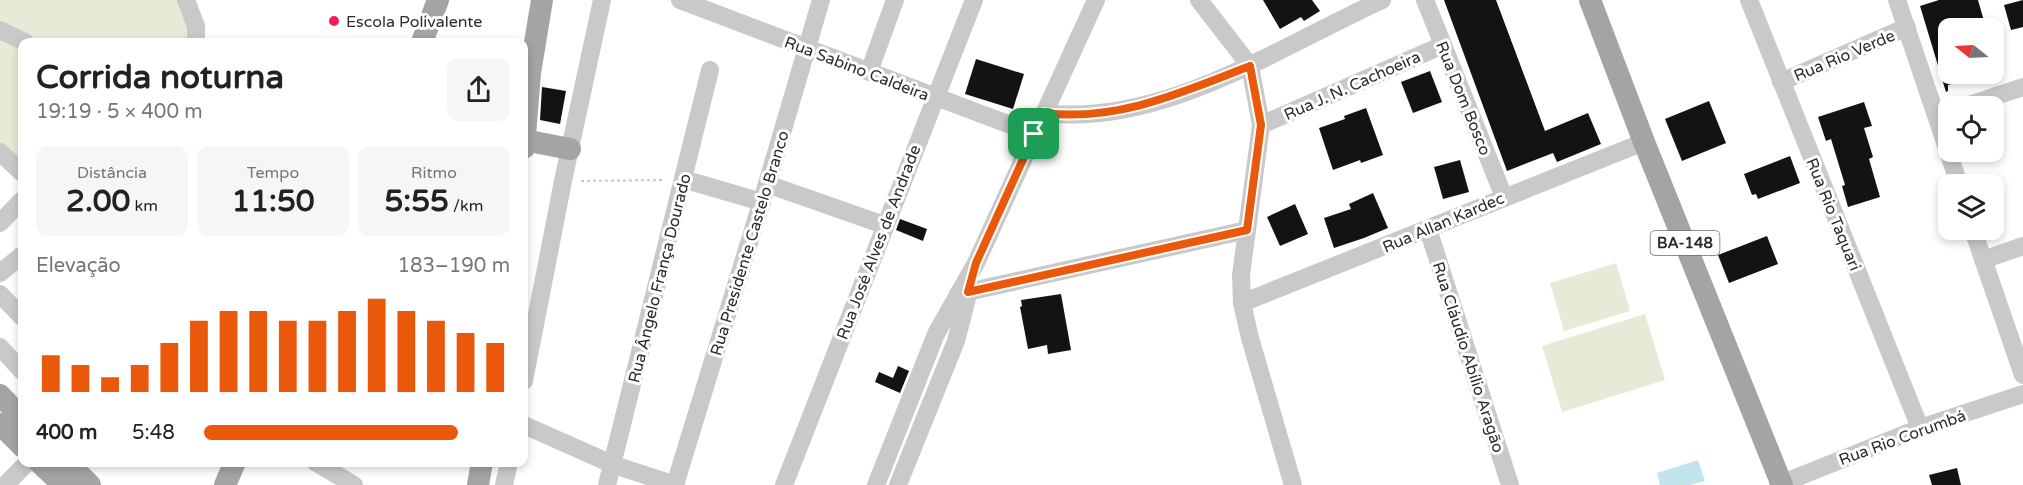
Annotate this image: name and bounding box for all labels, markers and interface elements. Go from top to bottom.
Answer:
place label: Escola Polivalente [346,12,482,32]
marker: Escola Polivalente [327,14,341,28]
north arrow [1938,18,2004,84]
map controls [1938,18,2004,240]
street label: Rua Rio Verde [1791,26,1898,86]
street label: Rua Sabino Caldeira [782,32,932,106]
street label: Rua Dom Bosco [1431,38,1495,158]
street label: Rua J. N. Cachoeira [1281,47,1424,125]
text: Corrida noturna [36,58,284,97]
button: share [447,58,510,121]
button: locate [1938,96,2004,162]
text: 19:19 · 5 × 400 m [36,100,203,124]
pin [1008,108,1059,159]
icon: arrive [1017,117,1050,150]
street label: Rua Presidente Castelo Branco [706,128,794,358]
street label: Rua José Alves de Andrade [833,142,925,342]
street label: Rua Rio Taquari [1801,155,1865,274]
text: Distância [77,163,147,183]
text: Tempo [247,163,299,183]
text: Ritmo [411,163,457,183]
street label: Rua Ângelo França Dourado [624,172,696,385]
button: layers [1938,174,2004,240]
text: 2.00 [66,183,130,220]
text: 11:50 [231,183,315,220]
text: 5:55 [385,183,449,220]
street label: Rua Allan Kardec [1380,188,1507,258]
text: km [130,196,158,216]
text: /km [449,196,483,216]
road number: BA-148 [1650,231,1720,255]
text: Elevação [36,254,121,278]
text: 183–190 m [397,254,510,278]
street label: Rua Cláudio Abílio Aragão [1428,259,1508,455]
street label: Rua Rio Corumbá [1836,406,1969,470]
text: 400 m [36,421,97,445]
text: 5:48 [132,421,175,445]

